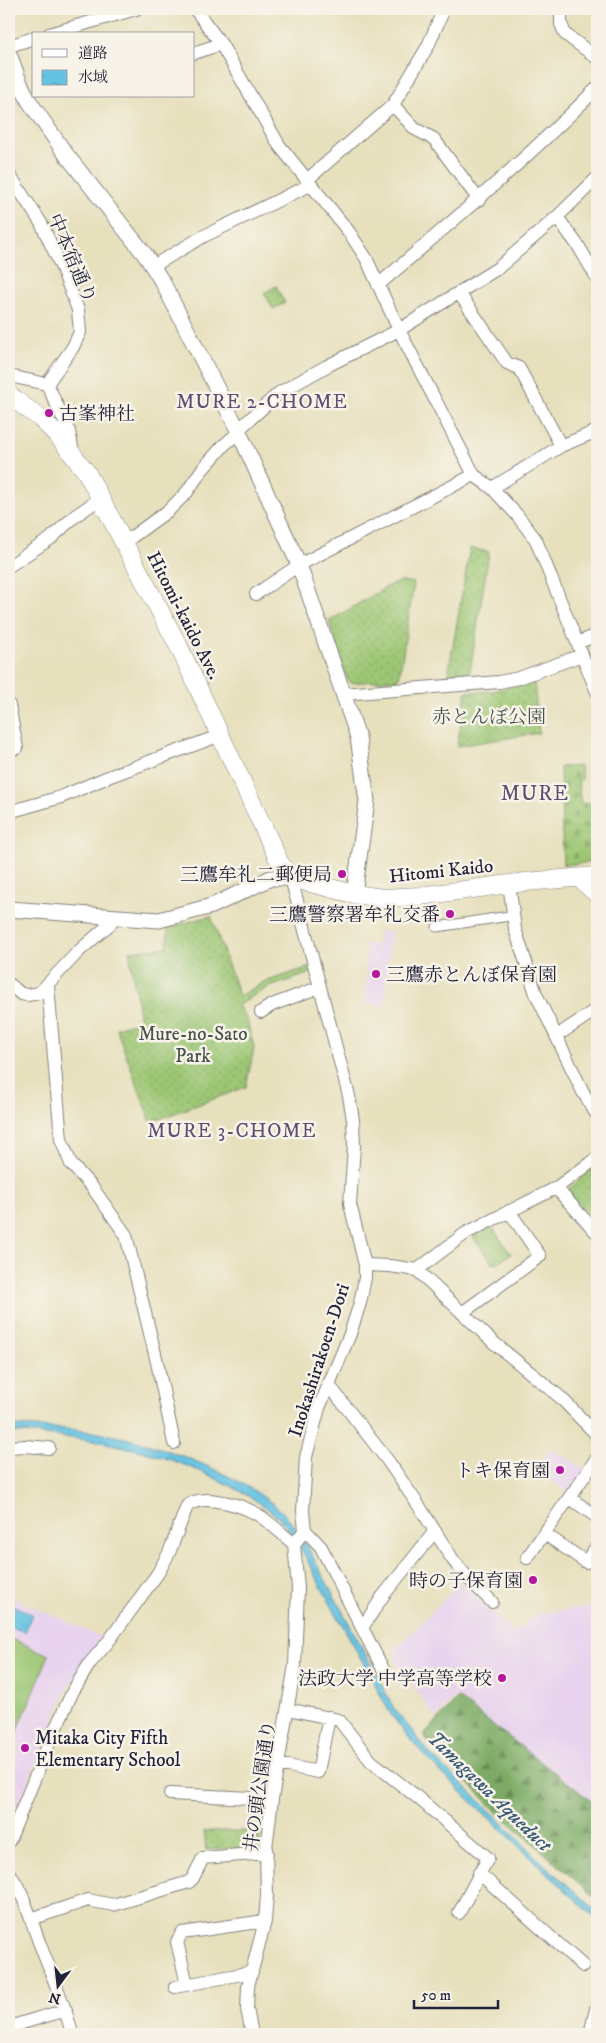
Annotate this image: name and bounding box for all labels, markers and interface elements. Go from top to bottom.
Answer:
legend [32,32,195,98]
text: 道路 [78,44,108,63]
text: 水域 [78,68,108,87]
street label: 中本宿通り [42,210,101,307]
district label: MURE 2-CHOME [176,390,348,415]
place label: 古峯神社 [59,403,135,426]
marker: 古峯神社 [43,407,55,419]
street label: Hitomi-kaido Ave. [142,548,226,684]
park label: 赤とんぼ公園 [432,706,546,729]
district label: MURE [501,781,569,807]
street label: Hitomi Kaido [388,855,494,888]
place label: 三鷹牟礼二郵便局 [180,864,332,887]
marker: 三鷹牟礼二郵便局 [336,868,348,880]
place label: 三鷹警察署牟礼交番 [269,904,440,927]
marker: 三鷹警察署牟礼交番 [444,908,456,920]
place label: 三鷹赤とんぼ保育園 [386,964,557,987]
marker: 三鷹赤とんぼ保育園 [370,968,382,980]
park label: Mure-no-Sato Park [138,1023,248,1068]
district label: MURE 3-CHOME [147,1119,317,1144]
street label: Inokashirakoen-Dori [284,1281,355,1440]
place label: トキ保育園 [455,1460,550,1483]
marker: トキ保育園 [554,1464,566,1476]
place label: 時の子保育園 [409,1570,523,1593]
marker: 時の子保育園 [527,1574,539,1586]
place label: 法政大学 中学高等学校 [298,1668,492,1691]
marker: 法政大学 中学高等学校 [496,1672,508,1684]
street label: 井の頭公園通り [240,1719,281,1854]
place label: Mitaka City Fifth Elementary School [35,1727,181,1772]
water label: Tamagawa Aqueduct [422,1727,557,1859]
marker: Mitaka City Fifth Elementary School [19,1742,31,1754]
north arrow [32,1960,82,2010]
scale bar [414,1978,497,2010]
text: 50 m [421,1986,451,2005]
text: N [47,1987,63,2008]

